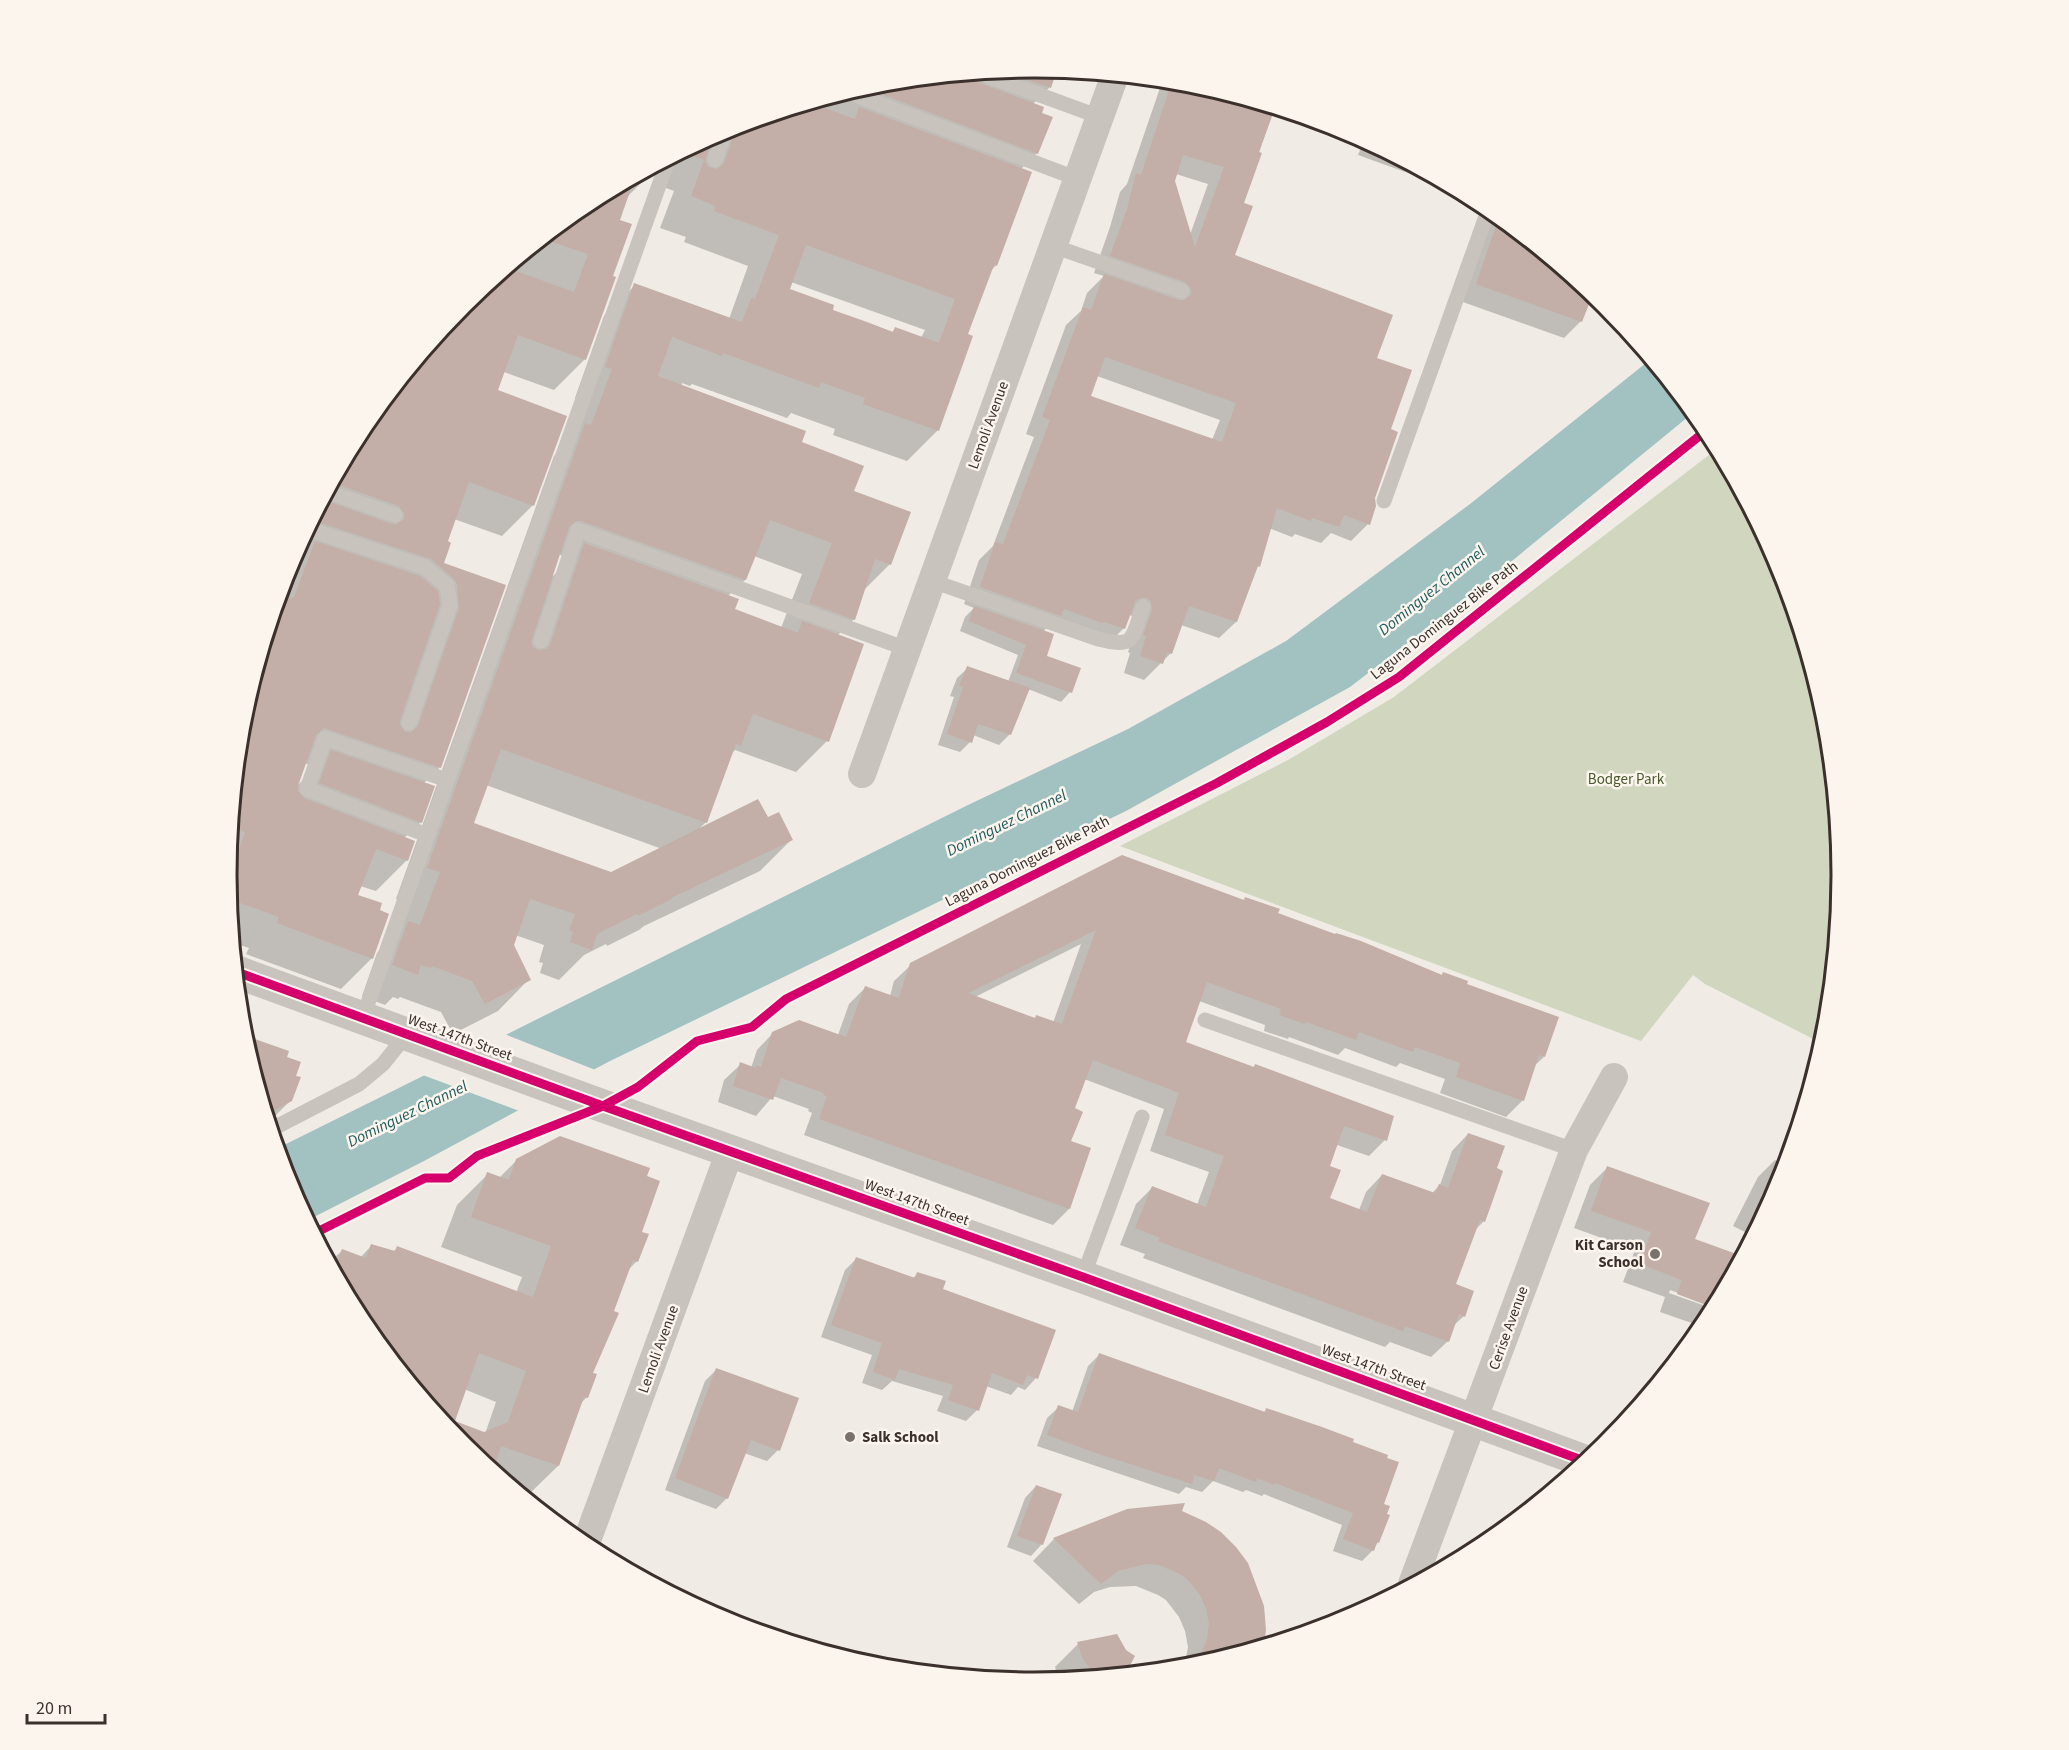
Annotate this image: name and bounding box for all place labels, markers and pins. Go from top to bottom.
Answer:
place label: Kit Carson School [1575,1235,1644,1273]
marker: Kit Carson School [1648,1247,1662,1261]
place label: Salk School [862,1427,939,1448]
marker: Salk School [843,1430,857,1444]

